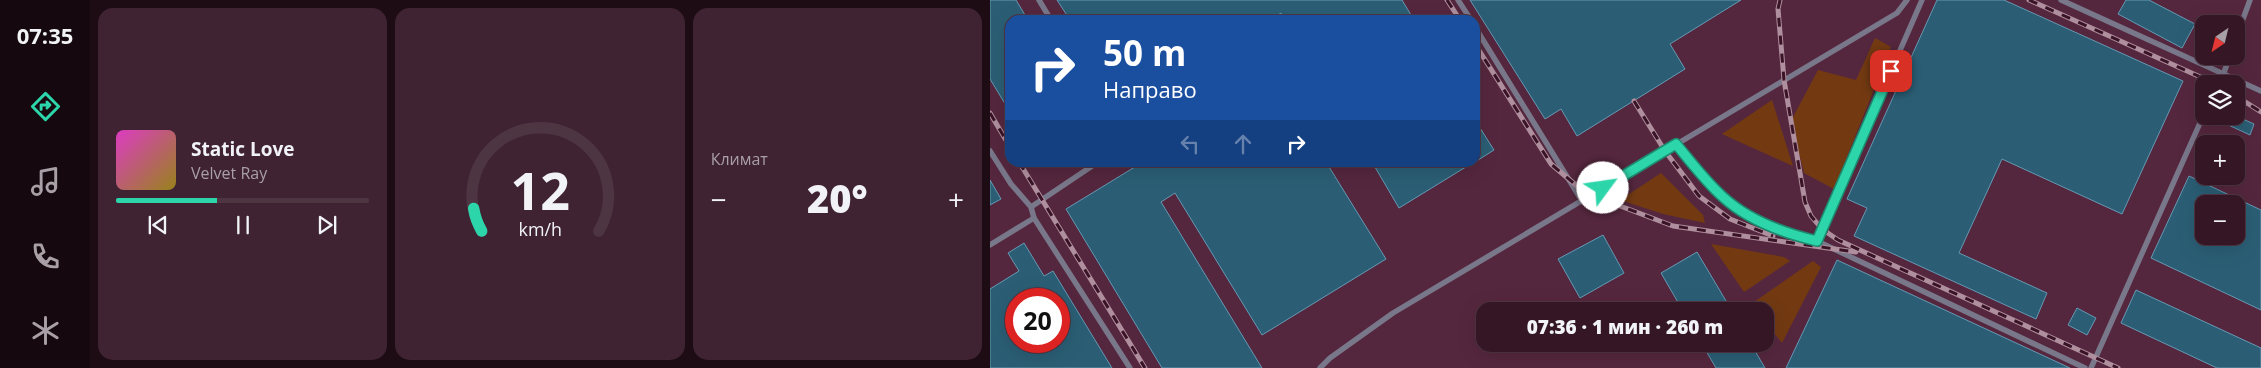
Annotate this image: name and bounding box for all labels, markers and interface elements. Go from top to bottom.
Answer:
north arrow [2195,15,2245,65]
map controls [2195,15,2245,245]
text: 07:35 [17,20,73,50]
text: 50 m [1103,29,1186,76]
icon: right [1020,35,1085,100]
pin [1870,50,1912,92]
icon: arrive [1877,57,1905,85]
text: Направо [1103,74,1197,104]
button: layers [2195,75,2245,125]
icon: directions [28,89,63,124]
icon: left [1176,130,1204,158]
icon: ahead [1229,130,1257,158]
icon: right [1282,130,1310,158]
button: + [2195,135,2245,185]
text: Static Love [191,136,294,162]
text: Климат [711,148,768,170]
text: 12 [510,154,570,225]
position arrow [1576,161,1628,213]
text: Velvet Ray [191,162,267,184]
icon: music [28,164,63,199]
text: 20° [807,172,868,224]
text: − [711,180,727,218]
text: + [948,180,964,218]
button: − [2195,195,2245,245]
icon: previous [144,211,172,239]
icon: pause [229,211,257,239]
icon: next [313,211,341,239]
text: km/h [518,217,562,241]
icon: phone [28,239,63,274]
speed limit sign: 20 [1005,288,1070,353]
icon: climate [28,313,63,348]
text: 07:36 · 1 мин · 260 m [1527,314,1723,340]

